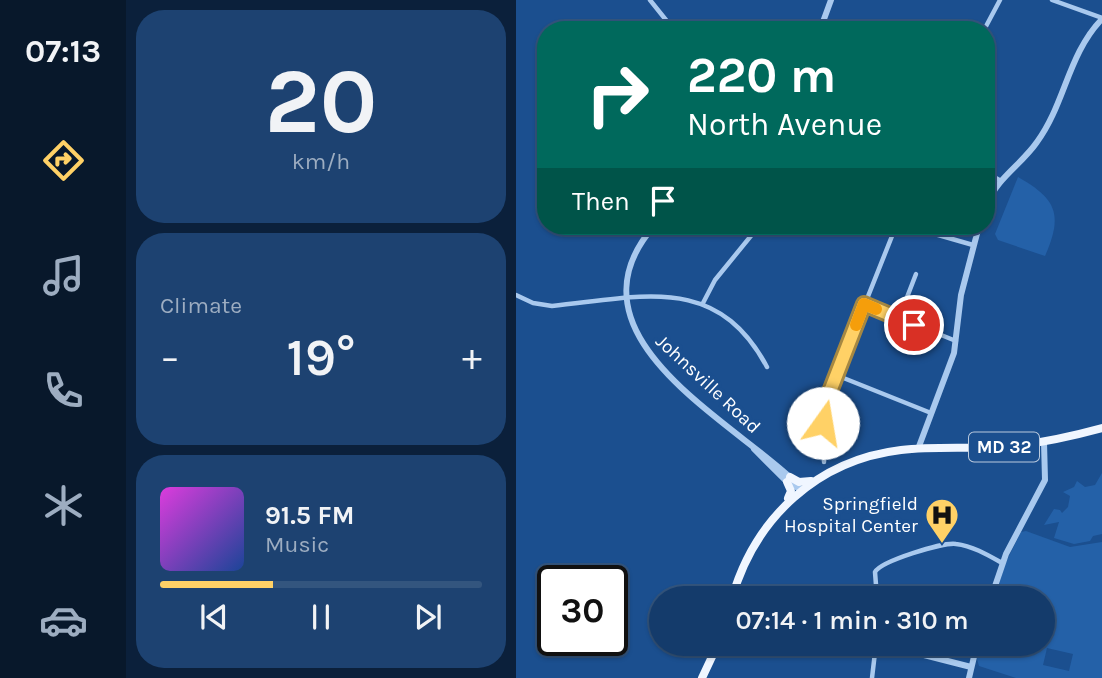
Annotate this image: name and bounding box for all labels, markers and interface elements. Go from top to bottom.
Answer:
text: 07:13 [25,33,101,70]
text: 220 m [687,47,836,104]
text: 20 [265,49,377,155]
icon: right [572,49,663,140]
text: North Avenue [687,106,882,143]
icon: directions [39,136,88,185]
text: km/h [292,148,350,175]
icon: arrive [644,182,682,220]
text: Then [572,186,630,217]
icon: music [39,251,88,300]
text: Climate [160,292,242,319]
pin [884,295,944,355]
icon: arrive [895,306,933,344]
text: 19° [287,327,355,388]
street label: Johnsville Road [651,330,765,438]
text: − [160,335,180,380]
text: + [462,335,482,380]
icon: phone [39,366,88,415]
position arrow [786,386,860,460]
road number: MD 32 [969,432,1039,462]
icon: climate [39,481,88,530]
place label: Springfield Hospital Center [784,493,918,537]
hospital icon: Springfield Hospital Center [923,496,961,545]
text: 91.5 FM [265,500,354,531]
text: Music [265,531,329,558]
speed limit sign: 30 [537,565,628,656]
icon: car [39,596,88,645]
icon: previous [195,598,233,636]
icon: pause [302,598,340,636]
icon: next [409,598,447,636]
text: 07:14 · 1 min · 310 m [735,605,969,636]

